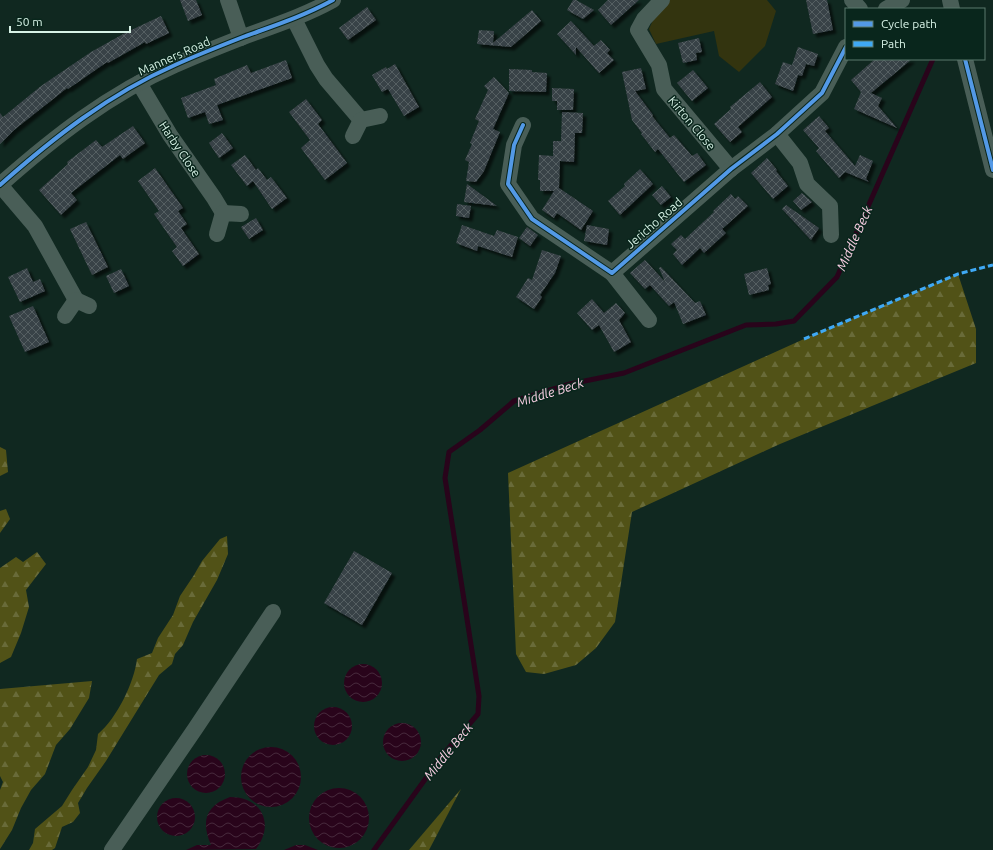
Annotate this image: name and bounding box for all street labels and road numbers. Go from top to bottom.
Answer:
street label: Manners Road [136,34,212,78]
street label: Kirton Close [666,94,718,152]
street label: Harby Close [157,119,203,179]
street label: Jericho Road [623,195,685,251]

